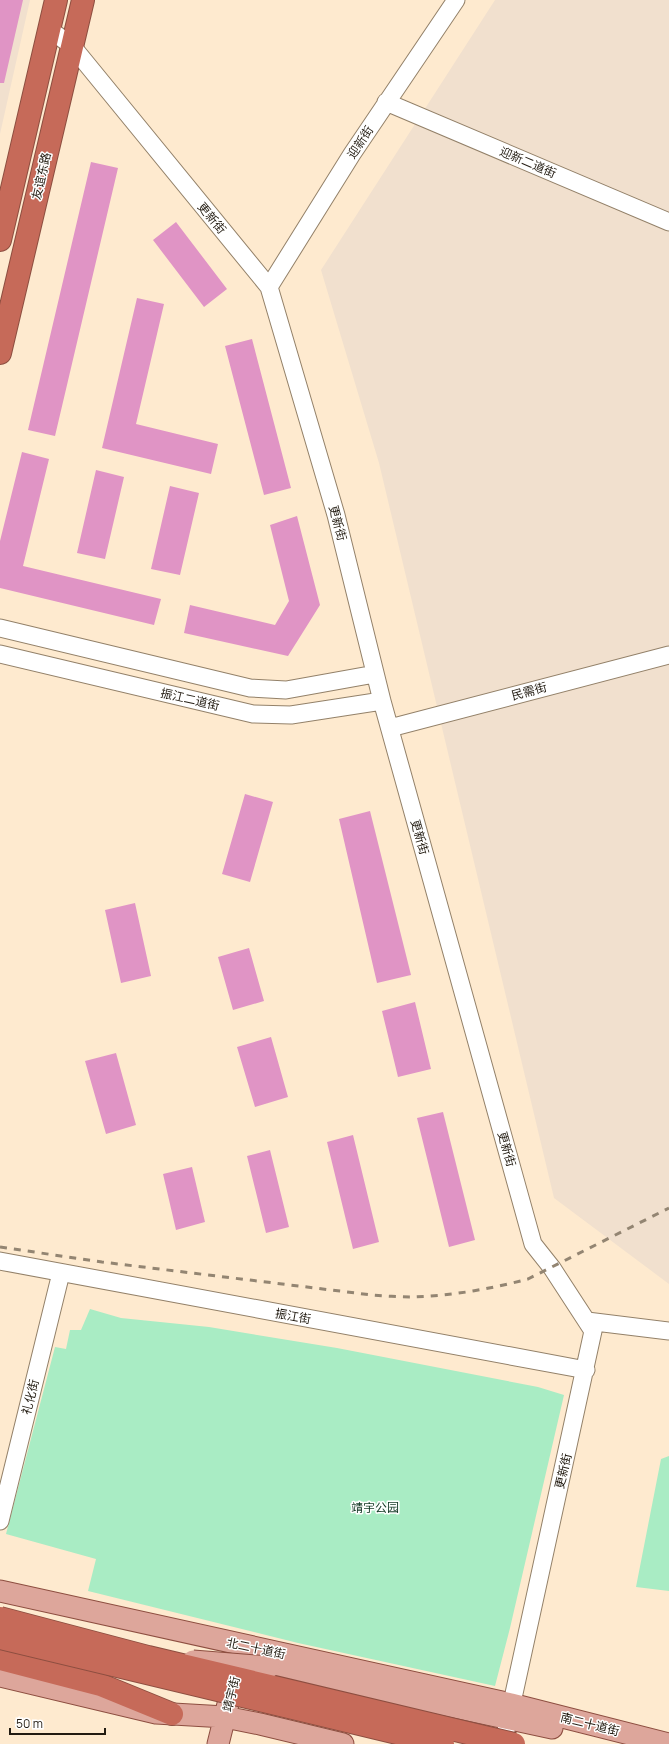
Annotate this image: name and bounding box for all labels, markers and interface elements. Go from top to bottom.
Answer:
street label: 迎新街 [343,122,377,162]
street label: 迎新二道街 [497,142,559,182]
street label: 友谊东路 [27,151,55,201]
street label: 更新街 [194,199,230,237]
street label: 更新街 [325,503,351,543]
street label: 民需街 [509,678,549,704]
street label: 振江二道街 [159,684,221,714]
street label: 更新街 [407,817,433,857]
street label: 更新街 [494,1129,520,1169]
street label: 振江街 [274,1305,312,1327]
street label: 礼化街 [17,1377,43,1417]
street label: 更新街 [551,1452,575,1490]
park label: 靖宇公园 [351,1499,399,1516]
street label: 北二十道街 [225,1633,287,1663]
street label: 靖宇街 [218,1674,244,1714]
street label: 南二十道街 [559,1708,621,1740]
scale bar [10,1710,105,1736]
text: 50 m [16,1715,43,1732]

